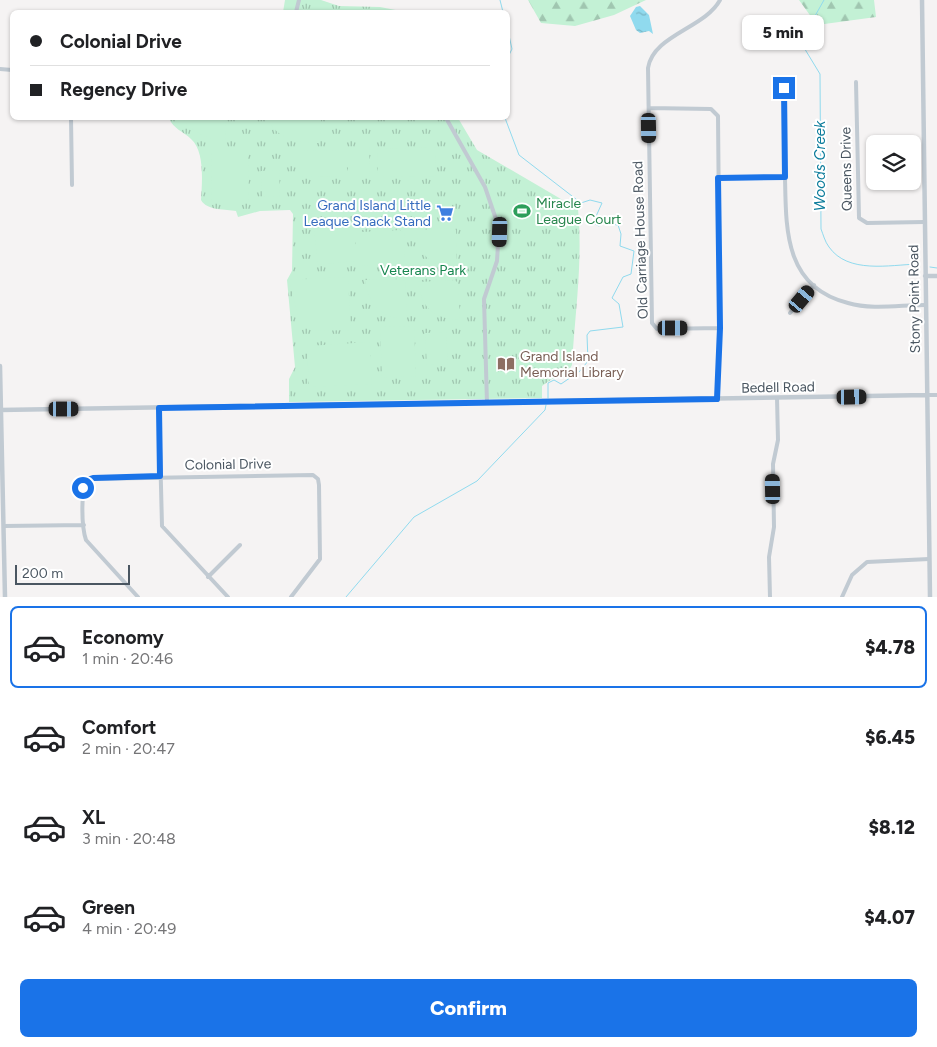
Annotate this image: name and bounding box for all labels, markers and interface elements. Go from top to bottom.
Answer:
callout: 5 min [743,16,825,51]
text: 5 min [763,23,803,42]
text: Colonial Drive [60,30,182,53]
route end [773,77,795,99]
text: Regency Drive [60,78,187,101]
car [641,113,656,143]
water label: Woods Creek [811,120,829,211]
street label: Queens Drive [837,126,856,211]
map controls [866,135,921,190]
button: layers [866,135,921,190]
street label: Old Carriage House Road [629,161,652,319]
place label: Miracle League Court [536,195,621,228]
place label: Grand Island Little Leaque Snack Stand [304,197,431,230]
sports icon: Miracle League Court [512,201,532,221]
supermarket icon: Grand Island Little Leaque Snack Stand [435,203,455,223]
car [491,217,508,247]
street label: Stony Point Road [905,245,924,353]
park label: Veterans Park [380,262,466,279]
car [786,283,817,315]
car [658,321,688,336]
place label: Grand Island Memorial Library [520,348,625,381]
library icon: Grand Island Memorial Library [496,354,516,374]
street label: Bedell Road [741,378,815,397]
car [836,389,867,405]
car [49,402,79,417]
street label: Colonial Drive [185,455,272,474]
car [765,474,780,504]
route start [72,477,94,499]
scale bar [15,562,130,585]
text: 200 m [22,565,63,582]
icon: car [22,625,67,670]
text: Economy [82,626,164,649]
text: $4.78 [865,636,915,659]
text: 1 min · 20:46 [82,649,173,668]
icon: car [22,715,67,760]
text: Comfort [82,716,157,739]
text: $6.45 [865,726,915,749]
text: 2 min · 20:47 [82,739,175,758]
icon: car [22,805,67,850]
text: XL [82,806,105,829]
text: $8.12 [869,816,915,839]
text: 3 min · 20:48 [82,829,176,848]
icon: car [22,895,67,940]
text: Green [82,896,135,919]
text: $4.07 [864,906,915,929]
text: 4 min · 20:49 [82,919,176,938]
button: Confirm [20,979,917,1037]

